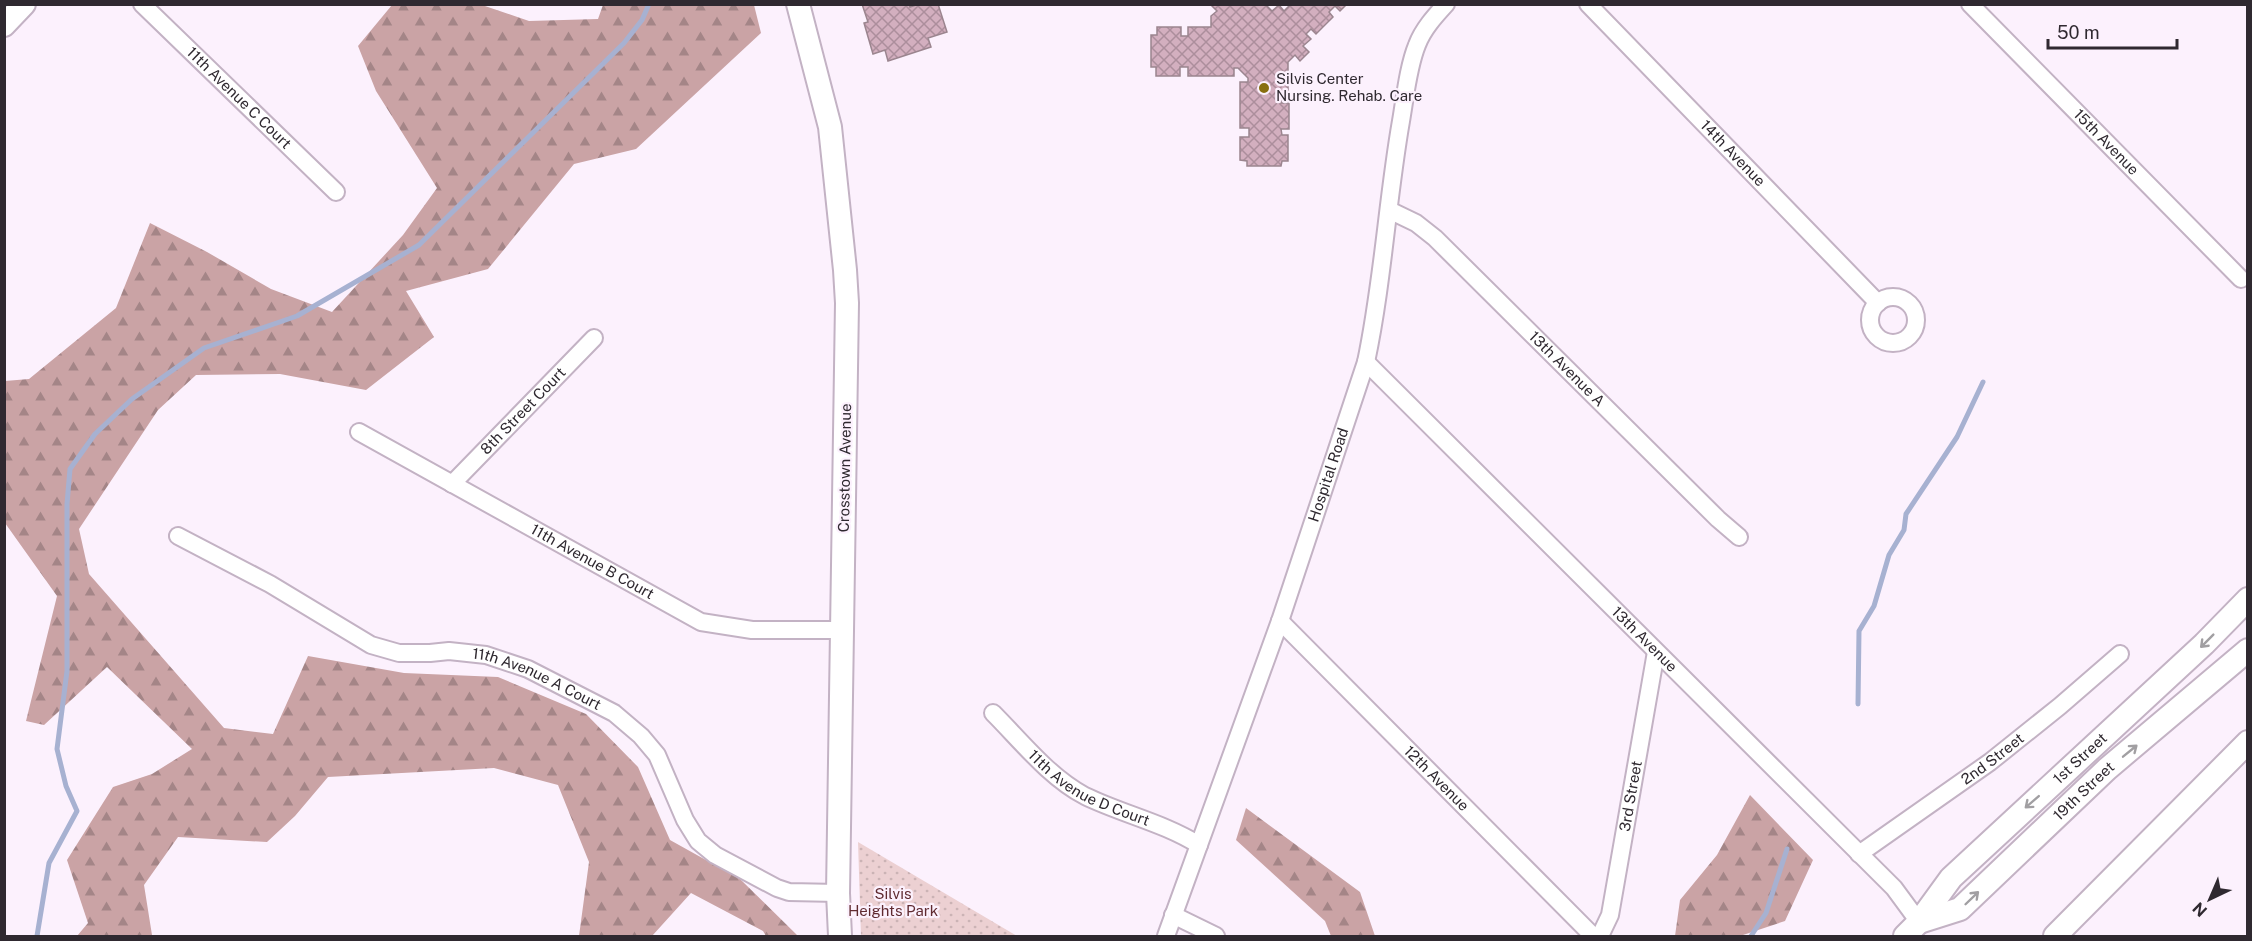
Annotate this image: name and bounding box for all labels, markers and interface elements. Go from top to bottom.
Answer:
scale bar [2048,12,2177,50]
text: 50 m [2057,22,2100,43]
street label: 11th Avenue C Court [184,43,295,152]
place label: Silvis Center Nursing. Rehab. Care [1276,70,1422,104]
marker: Silvis Center Nursing. Rehab. Care [1257,81,1271,95]
street label: 15th Avenue [2070,105,2143,178]
street label: 14th Avenue [1697,116,1769,189]
street label: 13th Avenue A [1526,327,1609,410]
street label: 8th Street Court [477,363,569,457]
street label: Crosstown Avenue [835,403,854,533]
street label: Hospital Road [1305,426,1352,524]
street label: 11th Avenue B Court [528,520,657,602]
street label: 13th Avenue [1609,603,1681,675]
one-way arrow [2199,634,2214,648]
street label: 11th Avenue A Court [472,645,604,713]
street label: 2nd Street [1958,729,2027,788]
street label: 1st Street [2049,729,2110,787]
street label: 12th Avenue [1401,742,1473,814]
one-way arrow [2122,744,2137,758]
street label: 11th Avenue D Court [1025,746,1152,829]
street label: 19th Street [2050,758,2117,824]
street label: 3rd Street [1616,759,1645,833]
one-way arrow [2025,795,2040,809]
north arrow [2180,869,2240,929]
park label: Silvis Heights Park [848,885,938,919]
one-way arrow [1964,891,1979,905]
text: N [2189,898,2211,921]

